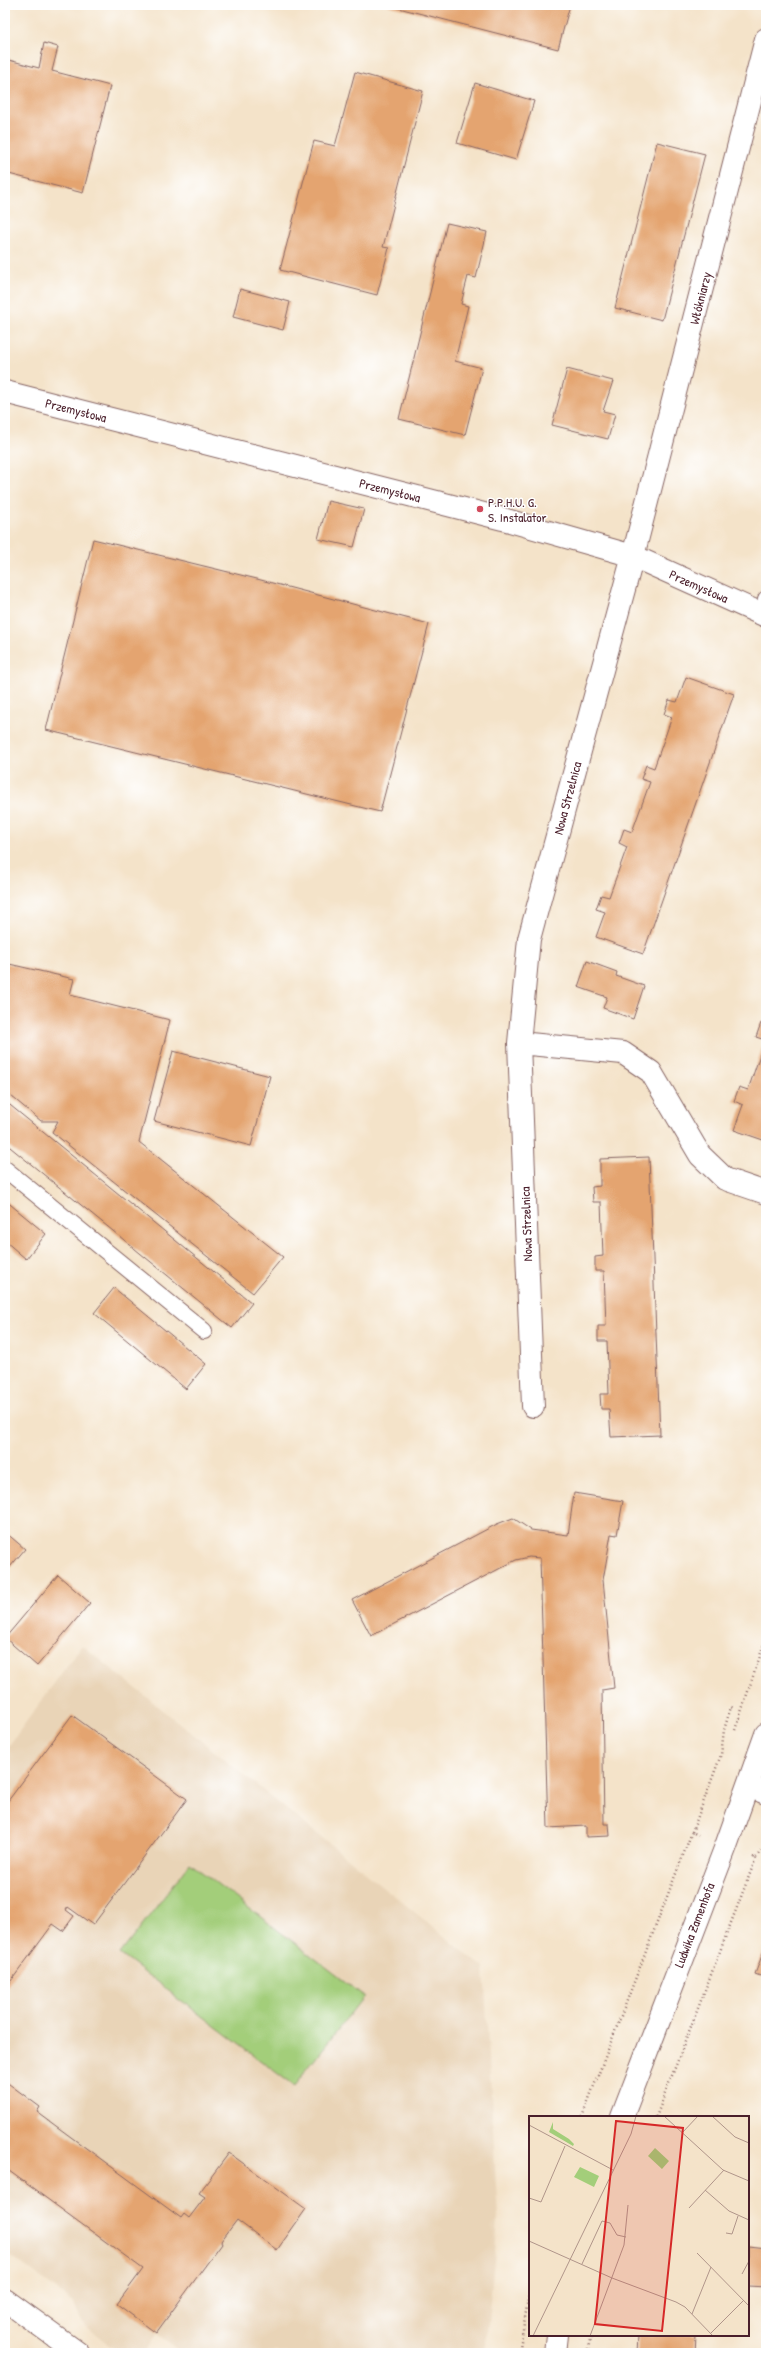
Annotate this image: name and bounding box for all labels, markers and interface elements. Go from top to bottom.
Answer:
street label: Włókniarzy [685,269,715,326]
street label: Przemysłowa [43,394,109,426]
street label: Przemysłowa [357,474,423,506]
place label: P.P.H.U. G. S. Instalator [488,493,547,526]
marker: P.P.H.U. G. S. Instalator [475,504,485,514]
street label: Przemysłowa [667,565,731,607]
street label: Nowa Strzelnica [549,760,585,836]
street label: Nowa Strzelnica [516,1186,536,1262]
street label: Ludwika Zamenhofa [670,1880,718,1970]
inset map [529,2116,749,2336]

